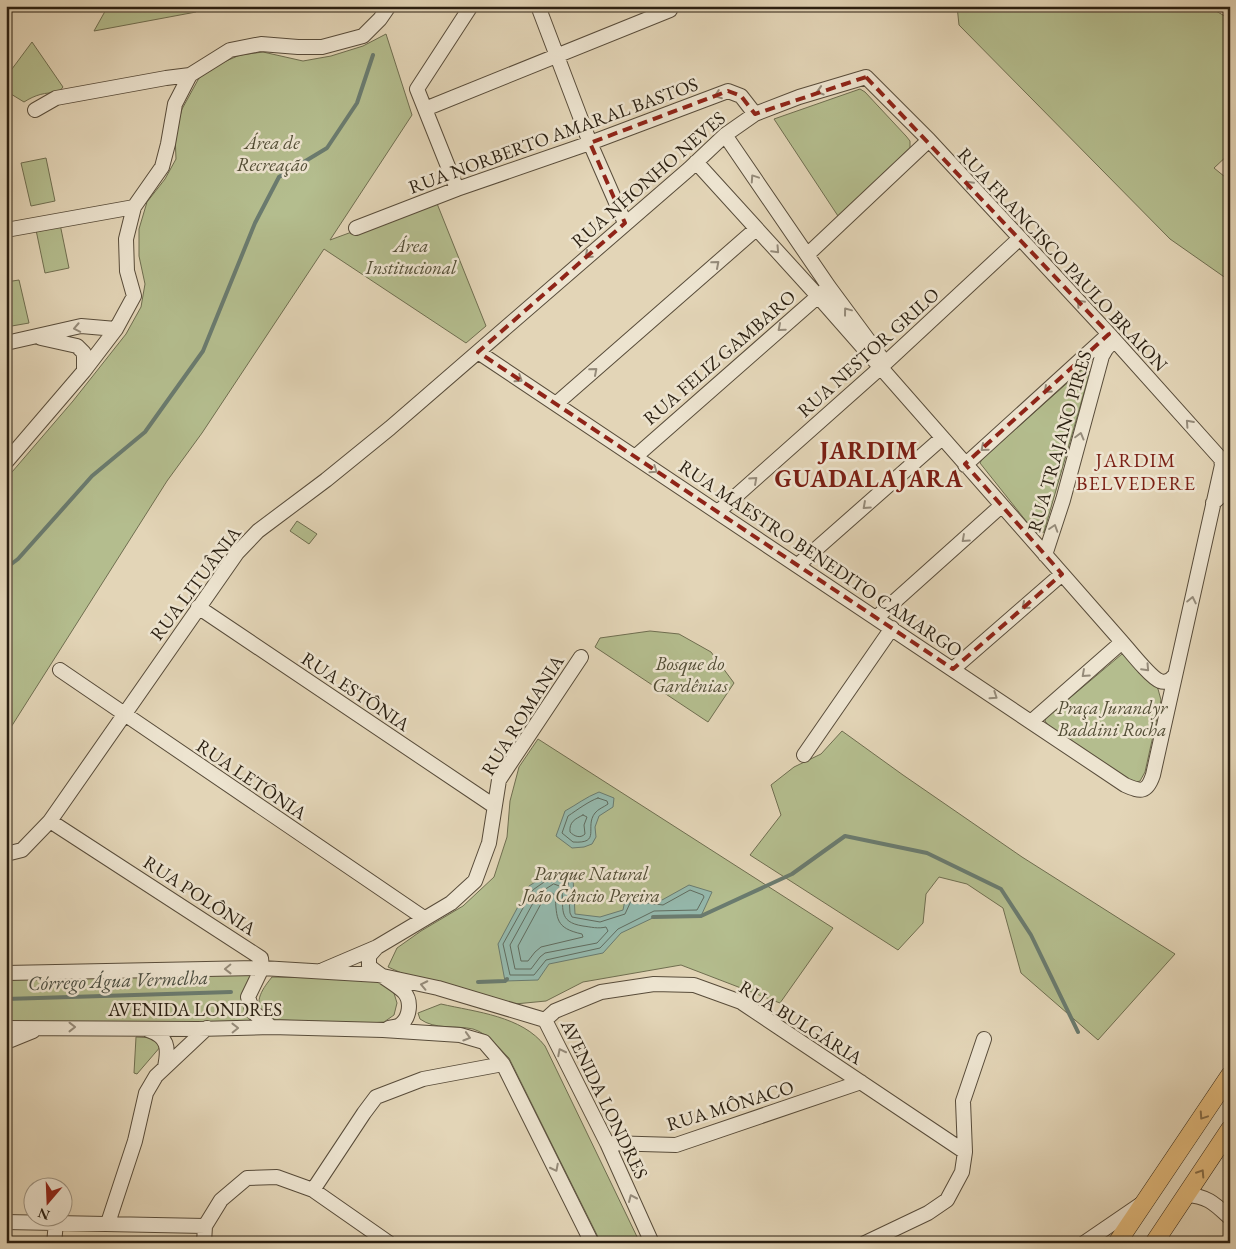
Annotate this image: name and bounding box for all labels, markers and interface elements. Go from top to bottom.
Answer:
street label: RUA NORBERTO AMARAL BASTOS [405,71,702,200]
one-way arrow [816,86,824,96]
one-way arrow [714,89,722,99]
street label: RUA NHONHO NEVES [566,105,731,253]
park label: Área de Recreação [237,130,307,177]
street label: RUA FRANCISCO PAULO BRAION [952,142,1173,377]
one-way arrow [751,174,760,184]
one-way arrow [966,180,975,189]
park label: Área Institucional [365,233,457,280]
one-way arrow [770,245,779,254]
one-way arrow [585,250,594,259]
one-way arrow [711,261,720,270]
street label: RUA NESTOR GRILO [792,282,945,423]
street label: RUA FELIZ GAMBARO [638,284,801,431]
one-way arrow [1077,299,1086,308]
one-way arrow [844,307,853,317]
one-way arrow [72,322,81,333]
one-way arrow [777,322,786,331]
street label: RUA TRAJANO PIRES [1022,347,1097,535]
one-way arrow [588,369,597,377]
one-way arrow [514,372,523,382]
one-way arrow [1044,384,1053,393]
one-way arrow [1186,420,1195,429]
one-way arrow [1075,432,1085,440]
district label: JARDIM GUADALAJARA [775,435,963,494]
one-way arrow [980,442,989,451]
district label: JARDIM BELVEDERE [1076,447,1196,496]
street label: RUA MAESTRO BENEDITO CAMARGO [674,454,967,663]
one-way arrow [649,463,658,473]
one-way arrow [749,476,758,485]
one-way arrow [862,500,871,509]
street label: RUA LITUÂNIA [144,521,247,645]
one-way arrow [1048,524,1058,532]
one-way arrow [961,533,970,542]
one-way arrow [1186,596,1196,605]
one-way arrow [1021,601,1030,610]
street label: RUA ESTÔNIA [297,646,415,737]
street label: RUA ROMANIA [475,650,570,780]
park label: Bosque do Gardênias [652,651,729,698]
one-way arrow [1140,662,1149,671]
one-way arrow [1082,669,1091,678]
one-way arrow [988,690,998,699]
park label: Praça Jurandyr Baddini Rocha [1057,695,1168,742]
street label: RUA LETÔNIA [192,733,312,826]
street label: RUA POLÔNIA [139,850,262,942]
park label: Parque Natural João Câncio Pereira [518,861,660,908]
water label: Córrego Água Vermelha [27,964,209,996]
one-way arrow [223,964,231,974]
street label: RUA BULGÁRIA [734,974,868,1071]
one-way arrow [419,980,428,990]
street label: AVENIDA LONDRES [107,997,282,1022]
street label: AVENIDA LONDRES [555,1015,654,1183]
one-way arrow [69,1022,77,1033]
one-way arrow [232,1023,239,1033]
one-way arrow [462,1032,471,1042]
one-way arrow [557,1048,567,1057]
street label: RUA MÔNACO [663,1074,797,1137]
one-way arrow [1199,1110,1209,1119]
one-way arrow [549,1162,559,1171]
one-way arrow [1194,1169,1204,1178]
north arrow [22,1176,72,1226]
one-way arrow [628,1194,638,1203]
text: N [35,1204,52,1225]

